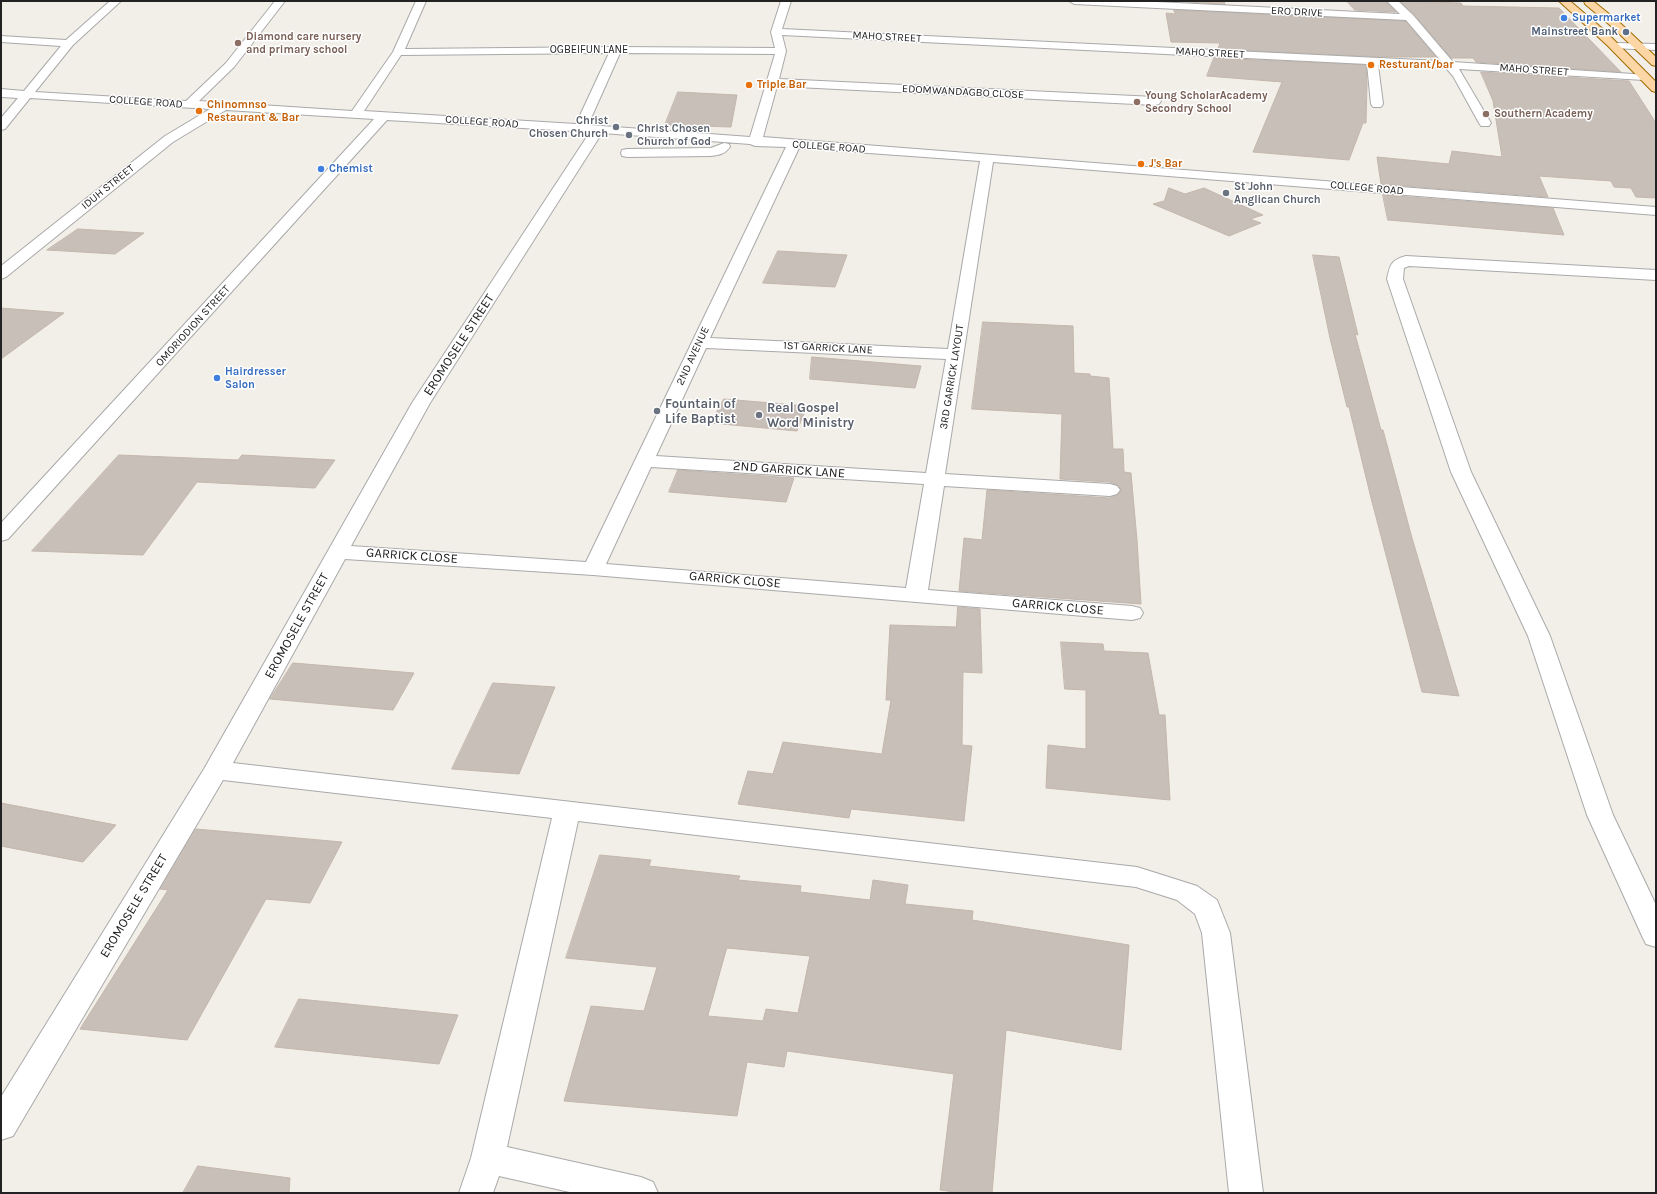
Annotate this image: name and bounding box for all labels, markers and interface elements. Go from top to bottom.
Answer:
street label: ERO DRIVE [1271,4,1323,20]
place label: Supermarket [1572,11,1641,25]
marker: Supermarket [1559,13,1569,23]
place label: Mainstreet Bank [1531,25,1618,39]
marker: Mainstreet Bank [1621,27,1631,37]
street label: MAHO STREET [852,29,922,45]
place label: Diamond care nursery and primary school [246,30,361,56]
marker: Diamond care nursery and primary school [233,38,243,48]
street label: OGBEIFUN LANE [550,43,628,57]
street label: MAHO STREET [1175,45,1245,61]
place label: Resturant/bar [1379,58,1454,72]
marker: Resturant/bar [1366,60,1376,70]
street label: MAHO STREET [1499,61,1569,79]
place label: Triple Bar [757,78,806,92]
marker: Triple Bar [744,80,754,90]
street label: EDOMWANDAGBO CLOSE [902,82,1024,102]
place label: Young ScholarAcademy Secondry School [1145,89,1267,115]
street label: COLLEGE ROAD [109,93,183,111]
marker: Young ScholarAcademy Secondry School [1132,97,1142,107]
place label: Chinomnso Restaurant & Bar [207,98,299,124]
marker: Chinomnso Restaurant & Bar [194,106,204,116]
place label: Southern Academy [1494,107,1593,121]
marker: Southern Academy [1481,109,1491,119]
street label: COLLEGE ROAD [445,113,519,131]
place label: Christ Chosen Church [529,114,608,140]
marker: Christ Chosen Church [611,122,621,132]
place label: Christ Chosen Church of God [637,122,711,148]
marker: Christ Chosen Church of God [624,130,634,140]
street label: COLLEGE ROAD [792,138,866,156]
place label: J's Bar [1149,157,1182,171]
marker: J's Bar [1136,159,1146,169]
street label: IDUH STREET [79,162,137,212]
place label: Chemist [329,162,373,176]
marker: Chemist [316,164,326,174]
street label: COLLEGE ROAD [1330,178,1404,198]
place label: St John Anglican Church [1234,180,1321,206]
marker: St John Anglican Church [1221,188,1231,198]
street label: OMORIODION STREET [153,283,233,369]
street label: EROMOSELE STREET [420,291,498,399]
street label: 3RD GARRICK LAYOUT [937,324,967,430]
street label: 2ND AVENUE [674,325,712,387]
street label: 1ST GARRICK LANE [783,339,873,357]
place label: Hairdresser Salon [225,365,286,391]
marker: Hairdresser Salon [212,373,222,383]
place label: Fountain of Life Baptist [665,396,736,427]
place label: Real Gospel Word Ministry [767,400,854,431]
marker: Fountain of Life Baptist [652,406,662,416]
marker: Real Gospel Word Ministry [754,410,764,420]
street label: 2ND GARRICK LANE [732,458,846,482]
street label: GARRICK CLOSE [366,545,458,567]
street label: GARRICK CLOSE [689,568,781,592]
street label: EROMOSELE STREET [262,571,332,681]
street label: GARRICK CLOSE [1012,595,1104,619]
street label: EROMOSELE STREET [97,851,171,961]

